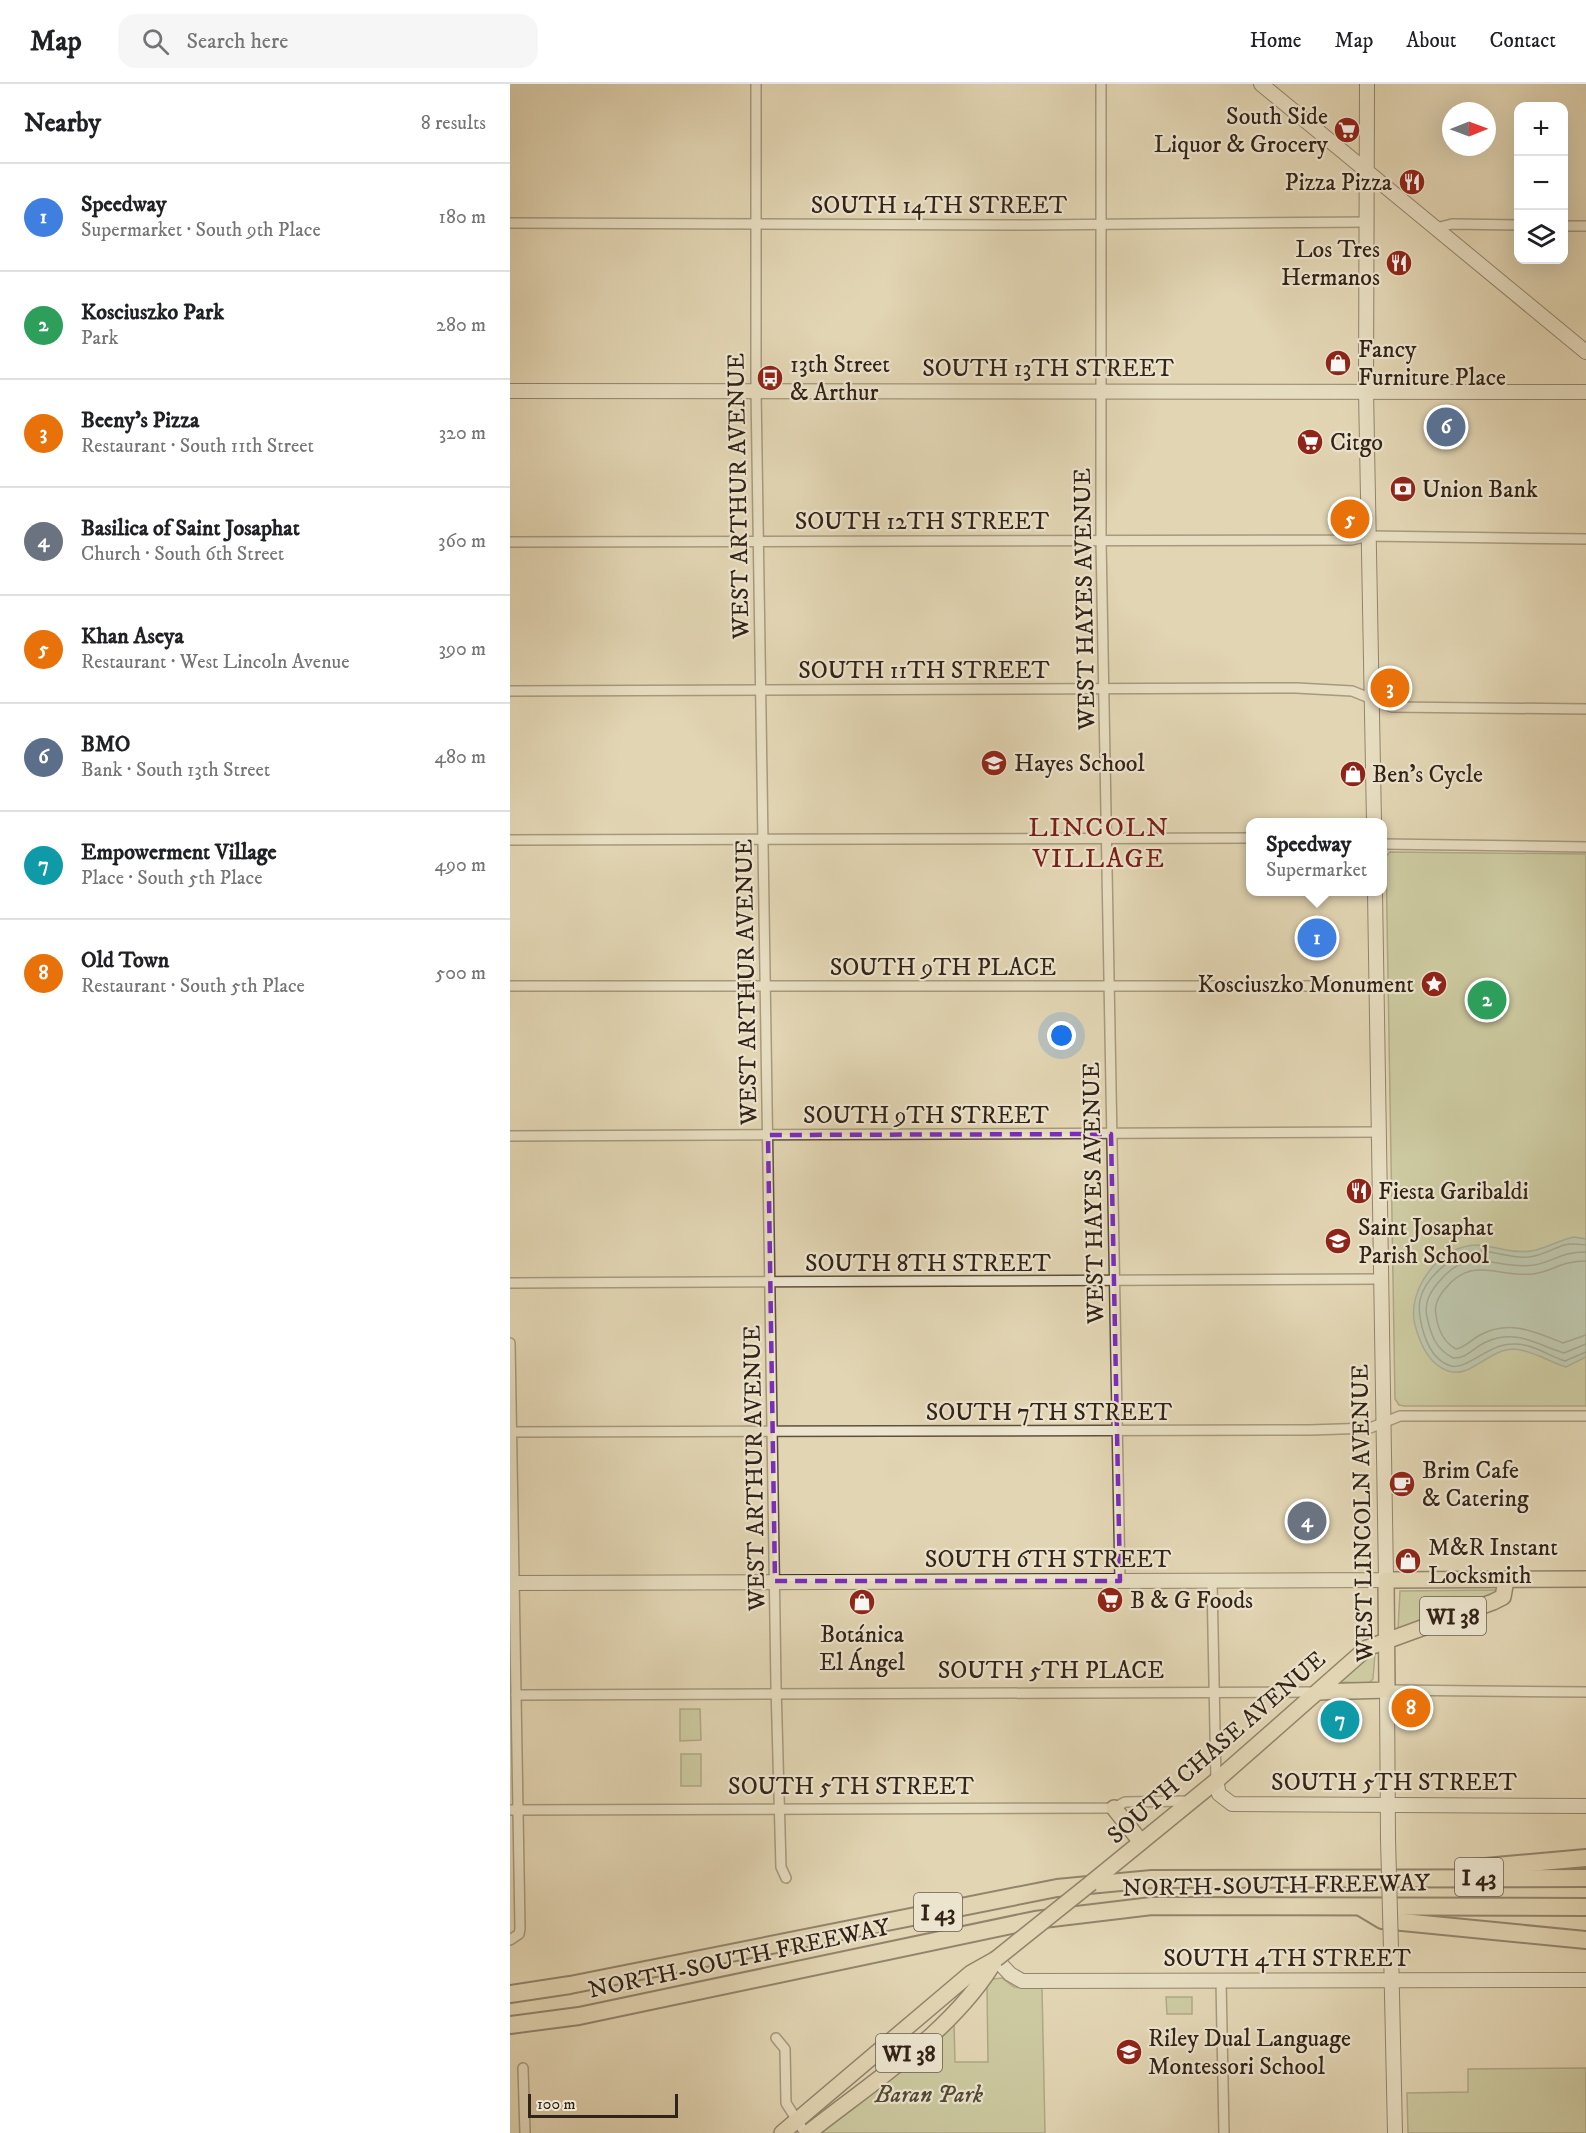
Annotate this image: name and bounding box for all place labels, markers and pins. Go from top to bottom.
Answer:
place label: South Side Liquor & Grocery [1154,102,1329,160]
supermarket icon: South Side Liquor & Grocery [1332,115,1362,145]
restaurant icon: Pizza Pizza [1397,167,1427,197]
place label: Pizza Pizza [1285,168,1393,198]
place label: Los Tres Hermanos [1281,235,1380,293]
restaurant icon: Los Tres Hermanos [1384,248,1414,278]
place label: Fancy Furniture Place [1358,335,1506,393]
shop icon: Fancy Furniture Place [1323,348,1353,378]
place label: 13th Street & Arthur [790,350,890,408]
bus stop icon: 13th Street & Arthur [755,363,785,393]
pin: 6 [1426,404,1466,450]
supermarket icon: Citgo [1295,427,1325,457]
place label: Citgo [1330,428,1383,458]
bank icon: Union Bank [1388,474,1418,504]
place label: Union Bank [1422,475,1538,505]
pin: 5 [1330,496,1370,542]
pin: 3 [1370,666,1410,710]
school or university icon: Hayes School [979,748,1009,778]
place label: Hayes School [1014,749,1145,779]
shop icon: Ben's Cycle [1338,759,1368,789]
place label: Ben's Cycle [1372,760,1483,790]
pin: 1 [1298,916,1336,960]
place icon: Kosciuszko Monument [1419,969,1449,999]
place label: Kosciuszko Monument [1197,970,1414,1000]
pin: 2 [1468,978,1506,1022]
restaurant icon: Fiesta Garibaldi [1344,1176,1374,1206]
place label: Fiesta Garibaldi [1378,1177,1529,1207]
place label: Saint Josaphat Parish School [1358,1213,1494,1271]
school or university icon: Saint Josaphat Parish School [1323,1226,1353,1256]
place label: Brim Cafe & Catering [1422,1456,1529,1514]
cafe icon: Brim Cafe & Catering [1387,1469,1417,1499]
pin: 4 [1288,1498,1326,1544]
place label: M&R Instant Locksmith [1428,1533,1558,1591]
shop icon: M&R Instant Locksmith [1393,1546,1423,1576]
supermarket icon: B & G Foods [1095,1585,1125,1615]
place label: B & G Foods [1130,1586,1253,1616]
shop icon: Botánica El Ángel [847,1587,877,1617]
place label: Botánica El Ángel [819,1620,906,1678]
pin: 8 [1392,1686,1430,1730]
pin: 7 [1320,1698,1360,1742]
place label: Riley Dual Language Montessori School [1148,2024,1351,2082]
school or university icon: Riley Dual Language Montessori School [1114,2037,1144,2067]

